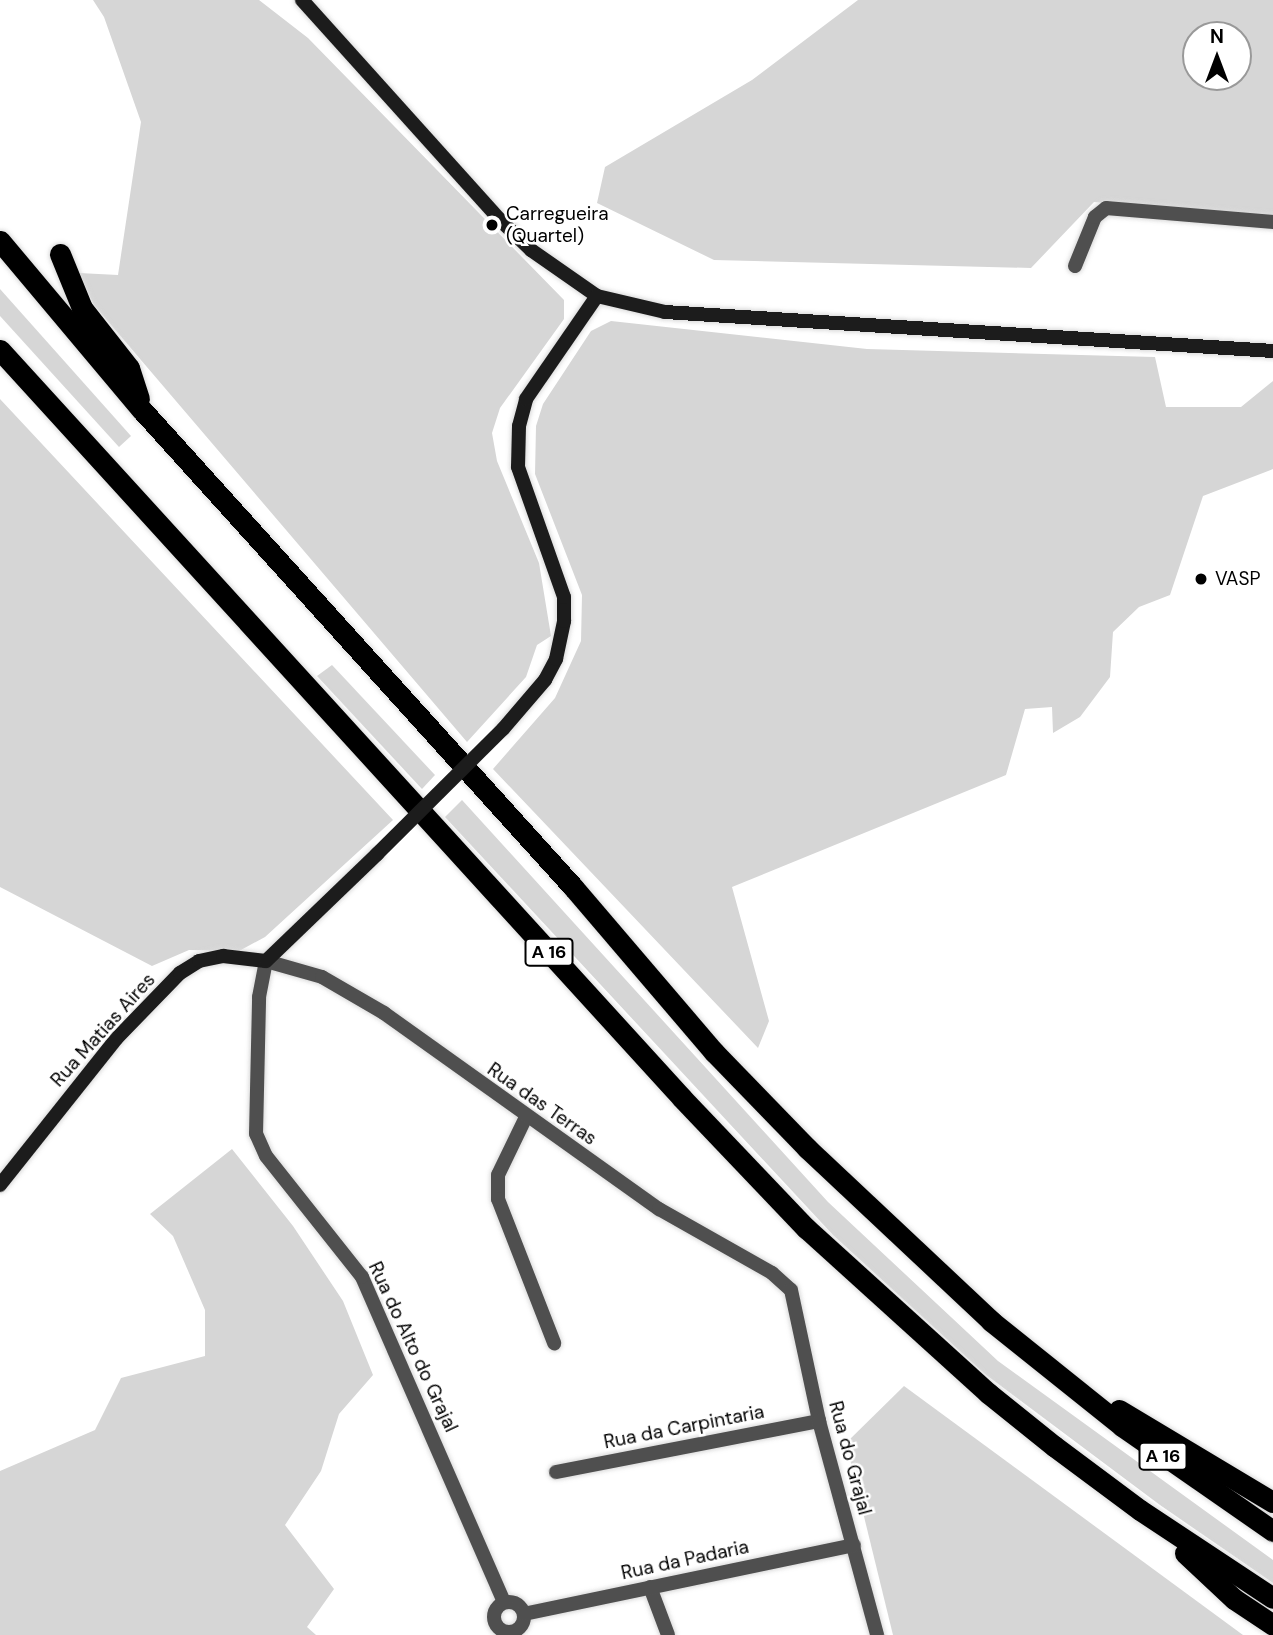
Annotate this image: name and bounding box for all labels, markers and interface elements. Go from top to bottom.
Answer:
north arrow [1182,21,1252,91]
text: N [1210,24,1224,49]
place label: Carregueira (Quartel) [506,203,609,247]
marker: Carregueira (Quartel) [484,217,500,233]
place label: VASP [1215,568,1261,590]
marker: VASP [1193,571,1209,587]
road number: A 16 [524,937,574,967]
street label: Rua Matias Aires [46,969,160,1091]
street label: Rua das Terras [483,1058,601,1150]
street label: Rua do Alto do Grajal [364,1258,462,1436]
street label: Rua do Grajal [824,1399,876,1517]
street label: Rua da Carpintaria [602,1400,766,1454]
road number: A 16 [1138,1442,1188,1470]
street label: Rua da Padaria [619,1535,751,1585]

